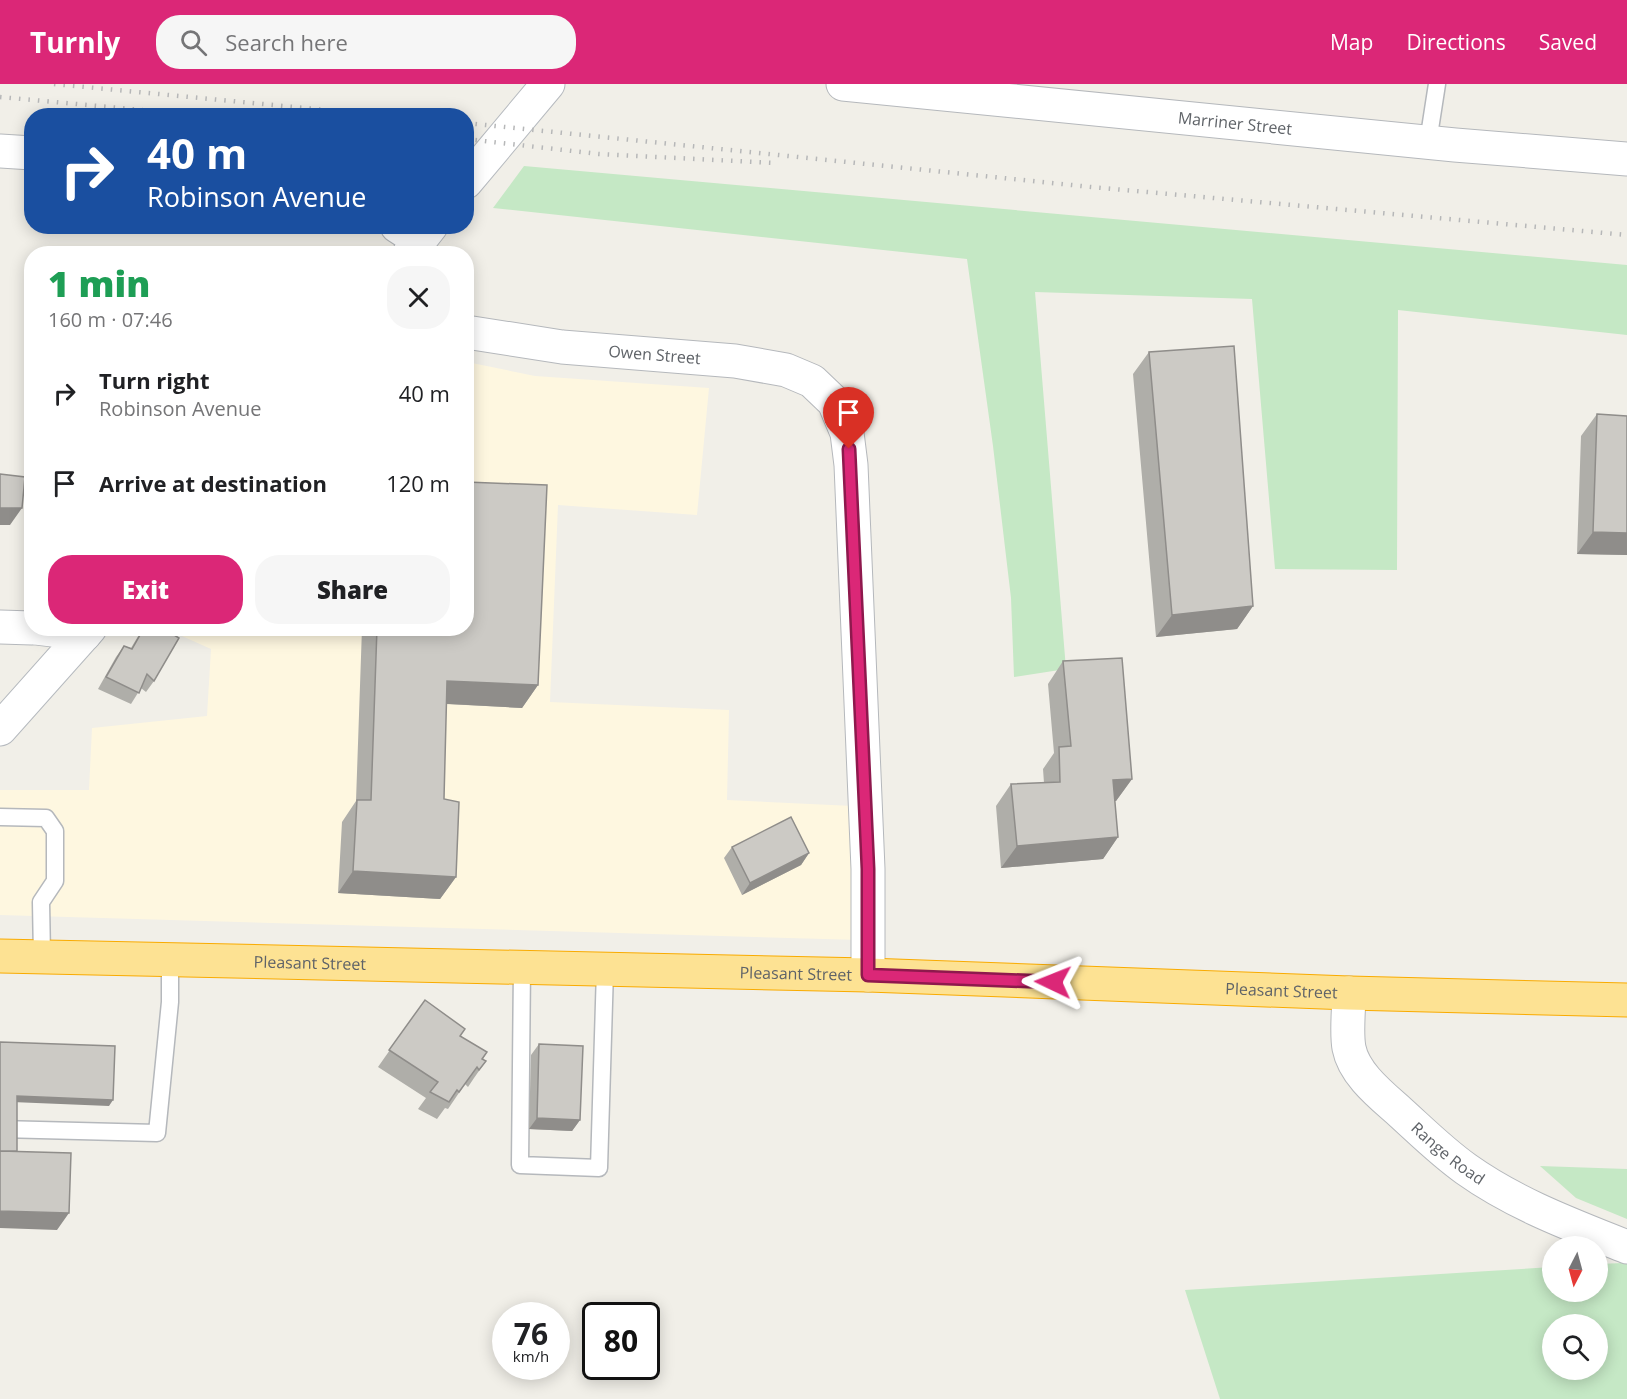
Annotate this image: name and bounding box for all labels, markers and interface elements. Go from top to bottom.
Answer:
search box [156,15,576,69]
text: Turnly [30,23,120,61]
icon: search [177,26,210,59]
text: Search here [225,27,348,57]
text: Map [1330,28,1373,56]
text: Directions [1406,28,1506,56]
text: Saved [1539,28,1597,56]
street label: Marriner Street [1177,106,1293,140]
text: 40 m [147,124,247,181]
icon: right [48,132,126,210]
text: Robinson Avenue [147,178,366,215]
text: 1 min [48,259,150,308]
button: close [387,266,450,329]
text: 160 m · 07:46 [48,306,173,333]
street label: Owen Street [608,340,702,369]
text: Turn right [99,365,210,395]
icon: right [48,377,81,410]
text: 40 m [399,378,450,408]
pin [823,387,874,449]
text: Robinson Avenue [99,395,262,422]
icon: arrive [832,396,865,429]
icon: arrive [48,467,81,500]
text: Arrive at destination [99,468,327,498]
text: 120 m [386,468,450,498]
button: Exit [48,555,243,624]
button: Share [255,555,450,624]
position arrow [1021,950,1085,1014]
street label: Pleasant Street [253,951,367,975]
street label: Pleasant Street [739,961,853,986]
street label: Pleasant Street [1225,977,1338,1004]
street label: Range Road [1407,1117,1489,1190]
north arrow [1542,1236,1608,1302]
map controls [1542,1236,1608,1380]
speed limit sign: 80 [582,1302,660,1380]
text: 76 [514,1313,548,1354]
button: search [1542,1314,1608,1380]
text: km/h [513,1346,549,1366]

